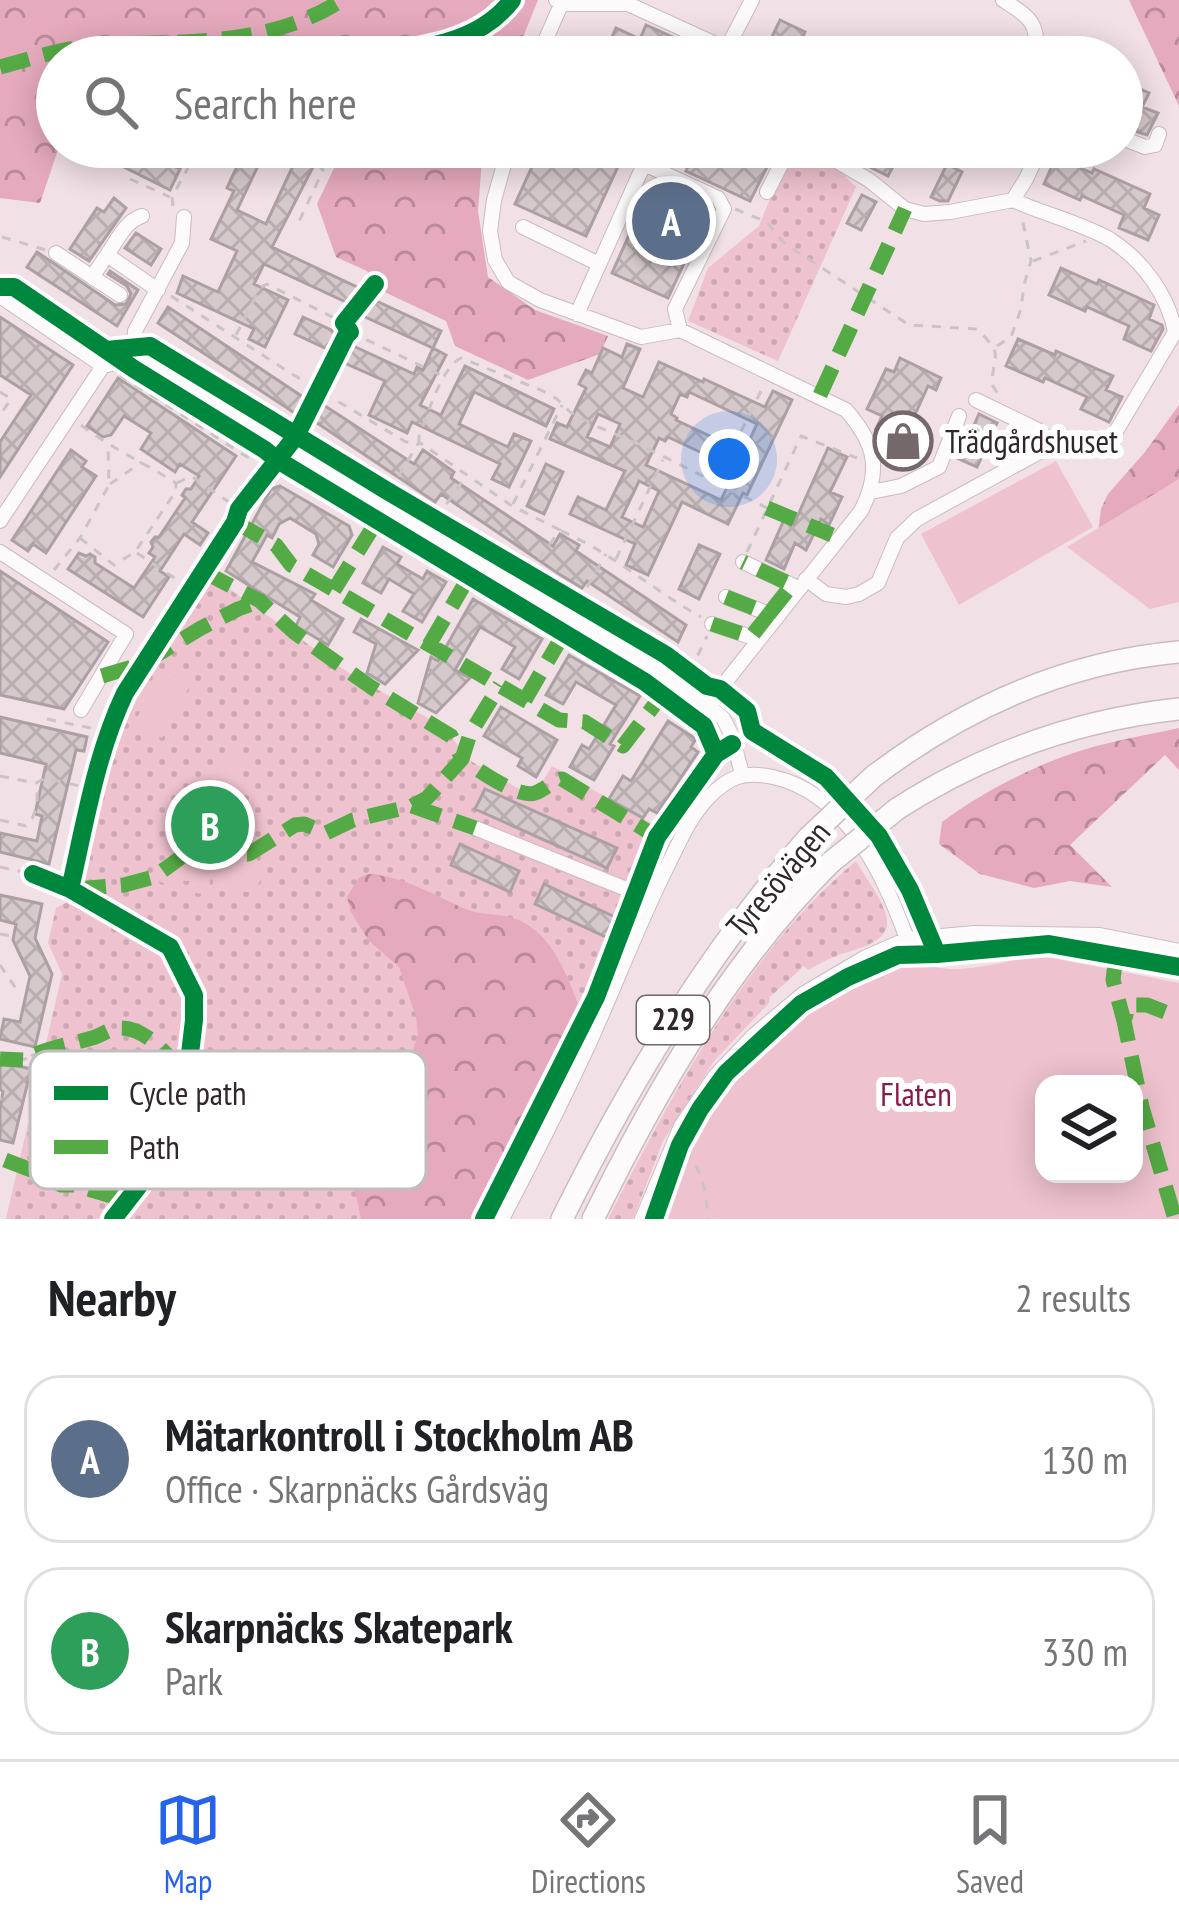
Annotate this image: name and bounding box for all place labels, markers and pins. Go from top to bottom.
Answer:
pin: A [632,176,710,266]
shop icon: Trädgårdshuset [872,410,934,472]
place label: Trädgårdshuset [945,419,1118,462]
pin: B [171,780,249,870]

